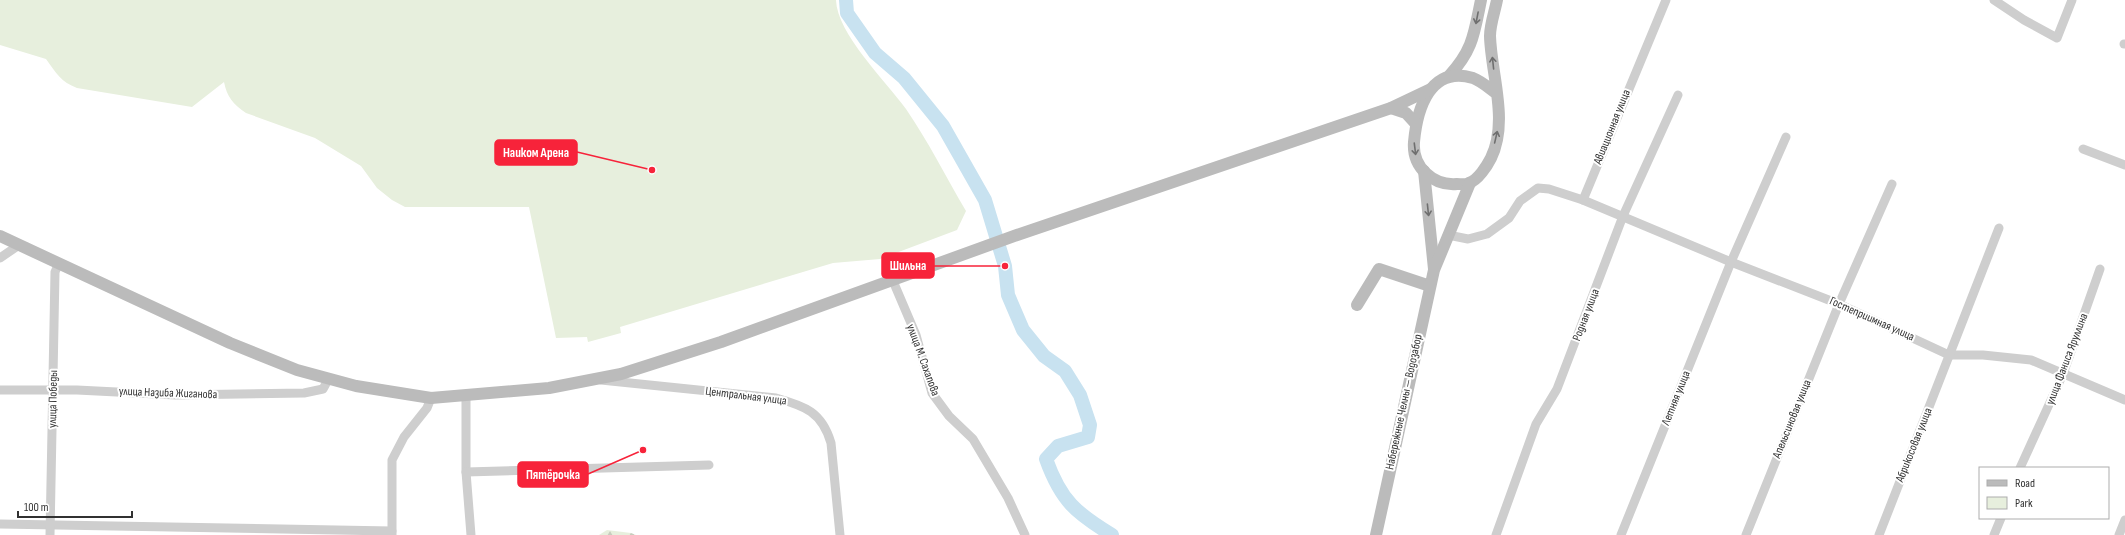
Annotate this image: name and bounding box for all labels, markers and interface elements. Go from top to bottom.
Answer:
one-way arrow [1473,11,1481,24]
one-way arrow [1489,57,1496,70]
street label: Авиационная улица [1590,87,1634,168]
one-way arrow [1493,131,1500,144]
callout: Наиком Арена [495,140,577,165]
one-way arrow [1411,142,1419,155]
text: Наиком Арена [503,145,569,161]
one-way arrow [1424,203,1432,216]
callout: Шильна [882,253,934,278]
text: Шильна [890,258,926,274]
street label: Родная улица [1569,286,1603,343]
street label: Гостеприимная улица [1827,294,1917,345]
street label: улица Фаниса Яруллина [2043,311,2091,407]
street label: улица М. Сахапова [903,322,943,398]
street label: Набережные Челны — Водозабор [1382,333,1426,471]
street label: Летняя улица [1658,368,1694,428]
street label: улица Победы [45,370,61,428]
street label: Апельсиновая улица [1769,377,1815,461]
street label: улица Назиба Жиганова [119,384,218,402]
street label: Центральная улица [705,384,788,408]
street label: Абрикосовая улица [1892,405,1936,485]
callout: Пятёрочка [518,462,588,487]
text: Пятёрочка [526,467,580,483]
legend [1979,467,2109,519]
text: Road [2015,476,2035,491]
scale bar [18,493,132,519]
text: Park [2015,496,2033,511]
text: 100 m [24,500,49,515]

